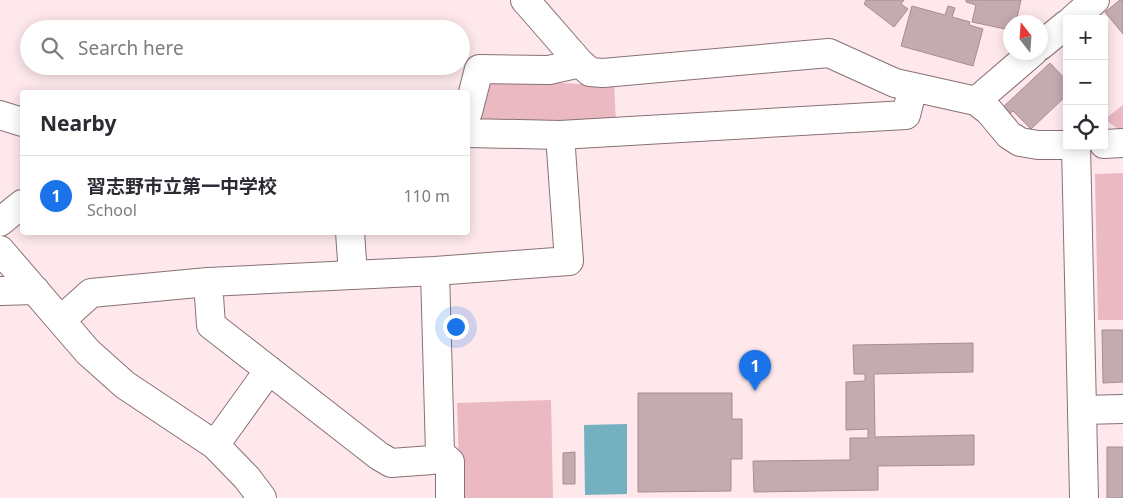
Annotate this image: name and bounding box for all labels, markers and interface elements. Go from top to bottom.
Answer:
north arrow [1003,15,1048,60]
map controls [1063,15,1108,150]
button: + [1063,15,1108,60]
search box [20,20,470,75]
icon: search [38,34,66,62]
text: Search here [78,35,184,61]
button: − [1063,60,1108,105]
button: locate [1063,105,1108,150]
text: Nearby [40,109,116,137]
text: 習志野市立第一中学校 [87,173,277,199]
text: 1 [51,185,61,207]
text: 110 m [403,185,450,207]
text: School [87,199,137,221]
your location [443,314,469,340]
pin: 1 [739,350,771,391]

